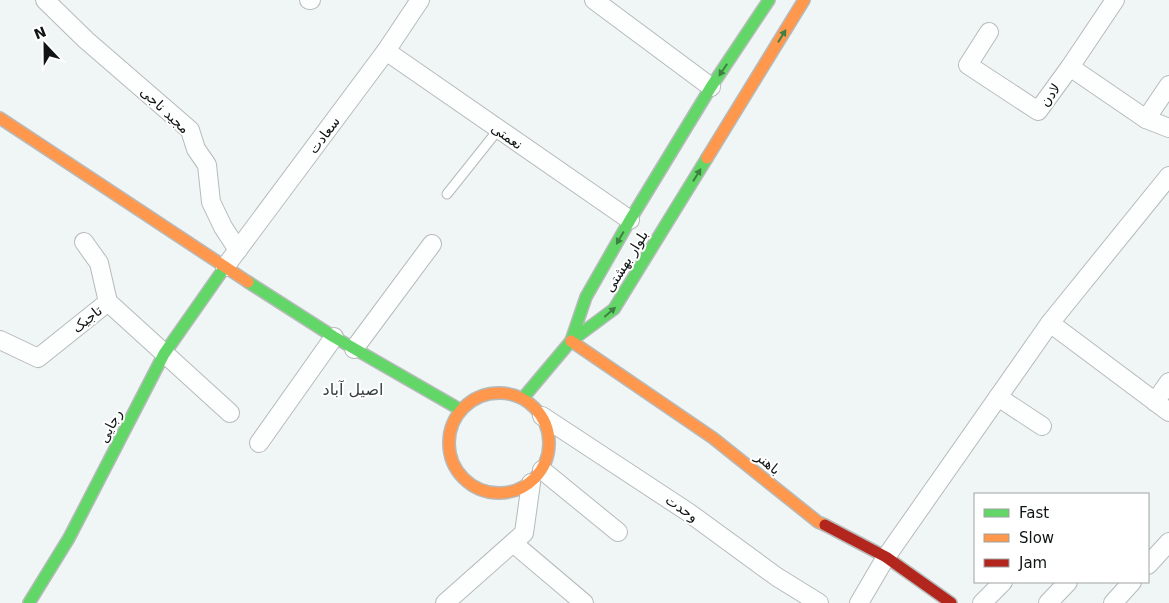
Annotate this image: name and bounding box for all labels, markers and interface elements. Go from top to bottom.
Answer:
north arrow [20,20,70,70]
text: N [32,23,49,43]
one-way arrow [777,30,786,43]
one-way arrow [718,63,727,77]
street label: لادن [1036,80,1064,110]
street label: مجید ناجی [137,83,193,137]
street label: سعادت [305,113,343,157]
street label: نعمتی [488,120,526,152]
one-way arrow [692,168,701,181]
street label: بلوار بهشتی [601,227,652,295]
one-way arrow [615,232,624,245]
street label: تاجیک [69,302,105,336]
one-way arrow [603,306,616,317]
district label: اصیل آباد [323,380,383,399]
street label: رجایی [95,407,126,446]
street label: باهنر [751,448,784,479]
street label: وحدت [662,491,701,526]
legend [974,493,1149,583]
text: Fast [1019,504,1049,522]
text: Slow [1019,529,1054,547]
text: Jam [1018,554,1047,572]

